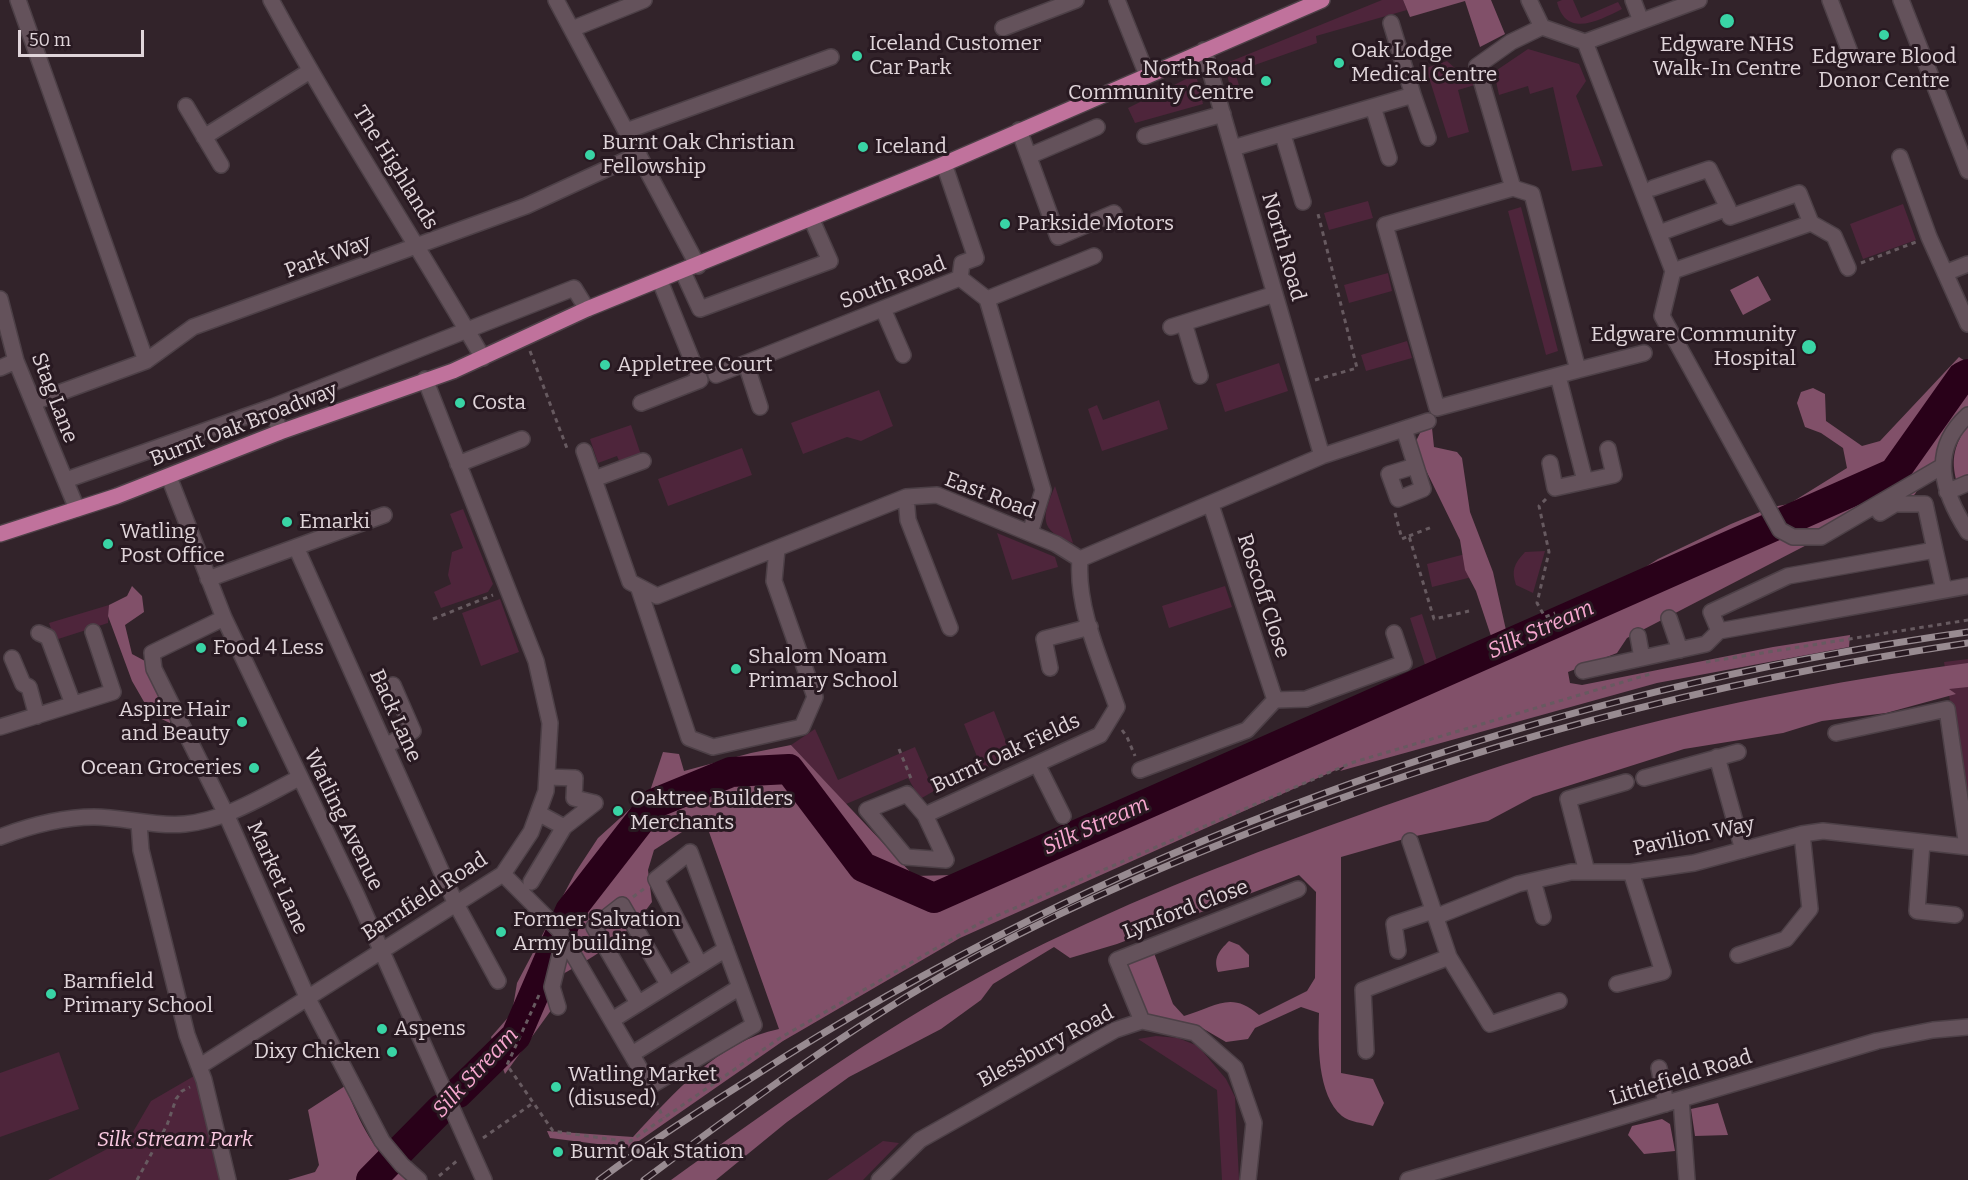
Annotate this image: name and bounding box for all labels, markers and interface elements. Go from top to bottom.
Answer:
marker: Edgware NHS Walk-In Centre [1718,12,1736,30]
scale bar [21,18,147,56]
marker: Edgware Blood Donor Centre [1877,28,1891,42]
text: 50 m [29,29,71,51]
place label: Iceland Customer Car Park [869,31,1041,81]
place label: Edgware NHS Walk-In Centre [1653,32,1801,82]
place label: Oak Lodge Medical Centre [1351,38,1497,88]
place label: Edgware Blood Donor Centre [1812,44,1956,94]
marker: Iceland Customer Car Park [850,49,864,63]
place label: North Road Community Centre [1068,56,1254,106]
marker: Oak Lodge Medical Centre [1332,56,1346,70]
marker: North Road Community Centre [1259,74,1273,88]
street label: The Highlands [347,101,443,235]
place label: Burnt Oak Christian Fellowship [602,130,795,180]
place label: Iceland [875,134,947,160]
marker: Iceland [856,140,870,154]
marker: Burnt Oak Christian Fellowship [583,148,597,162]
street label: North Road [1255,190,1311,304]
place label: Parkside Motors [1017,211,1174,237]
marker: Parkside Motors [998,217,1012,231]
street label: Park Way [281,230,375,284]
street label: South Road [836,251,950,315]
place label: Edgware Community Hospital [1591,322,1796,372]
marker: Edgware Community Hospital [1800,338,1818,356]
street label: Stag Lane [25,349,83,447]
place label: Appletree Court [617,352,773,378]
marker: Appletree Court [598,358,612,372]
street label: Burnt Oak Broadway [147,378,341,472]
place label: Costa [472,390,526,416]
marker: Costa [453,396,467,410]
street label: East Road [941,467,1039,525]
place label: Emarki [299,509,370,535]
marker: Emarki [280,515,294,529]
place label: Watling Post Office [120,519,225,569]
street label: Roscoff Close [1231,531,1295,661]
marker: Watling Post Office [101,537,115,551]
water label: Silk Stream [1484,595,1598,665]
place label: Food 4 Less [213,635,324,661]
marker: Food 4 Less [194,641,208,655]
place label: Shalom Noam Primary School [748,644,898,694]
marker: Shalom Noam Primary School [729,662,743,676]
street label: Back Lane [363,666,427,766]
place label: Aspire Hair and Beauty [119,697,230,747]
street label: Burnt Oak Fields [928,709,1084,799]
marker: Aspire Hair and Beauty [235,715,249,729]
street label: Watling Avenue [298,745,388,895]
place label: Ocean Groceries [81,755,242,781]
marker: Ocean Groceries [247,761,261,775]
place label: Oaktree Builders Merchants [630,786,793,836]
water label: Silk Stream [1039,791,1153,861]
marker: Oaktree Builders Merchants [611,804,625,818]
street label: Pavilion Way [1631,812,1757,862]
street label: Market Lane [241,818,313,938]
street label: Barnfield Road [358,847,492,947]
street label: Lynford Close [1120,875,1252,945]
place label: Former Salvation Army building [513,907,681,957]
marker: Former Salvation Army building [494,925,508,939]
place label: Barnfield Primary School [63,969,213,1019]
marker: Barnfield Primary School [44,987,58,1001]
street label: Blessbury Road [974,1001,1118,1093]
place label: Aspens [394,1016,466,1042]
marker: Aspens [375,1022,389,1036]
water label: Silk Stream [428,1023,524,1123]
place label: Dixy Chicken [254,1039,380,1065]
street label: Littlefield Road [1607,1044,1755,1112]
marker: Dixy Chicken [385,1045,399,1059]
place label: Watling Market (disused) [568,1062,717,1112]
marker: Watling Market (disused) [549,1080,563,1094]
park label: Silk Stream Park [97,1127,253,1153]
place label: Burnt Oak Station [570,1139,744,1165]
marker: Burnt Oak Station [551,1145,565,1159]

